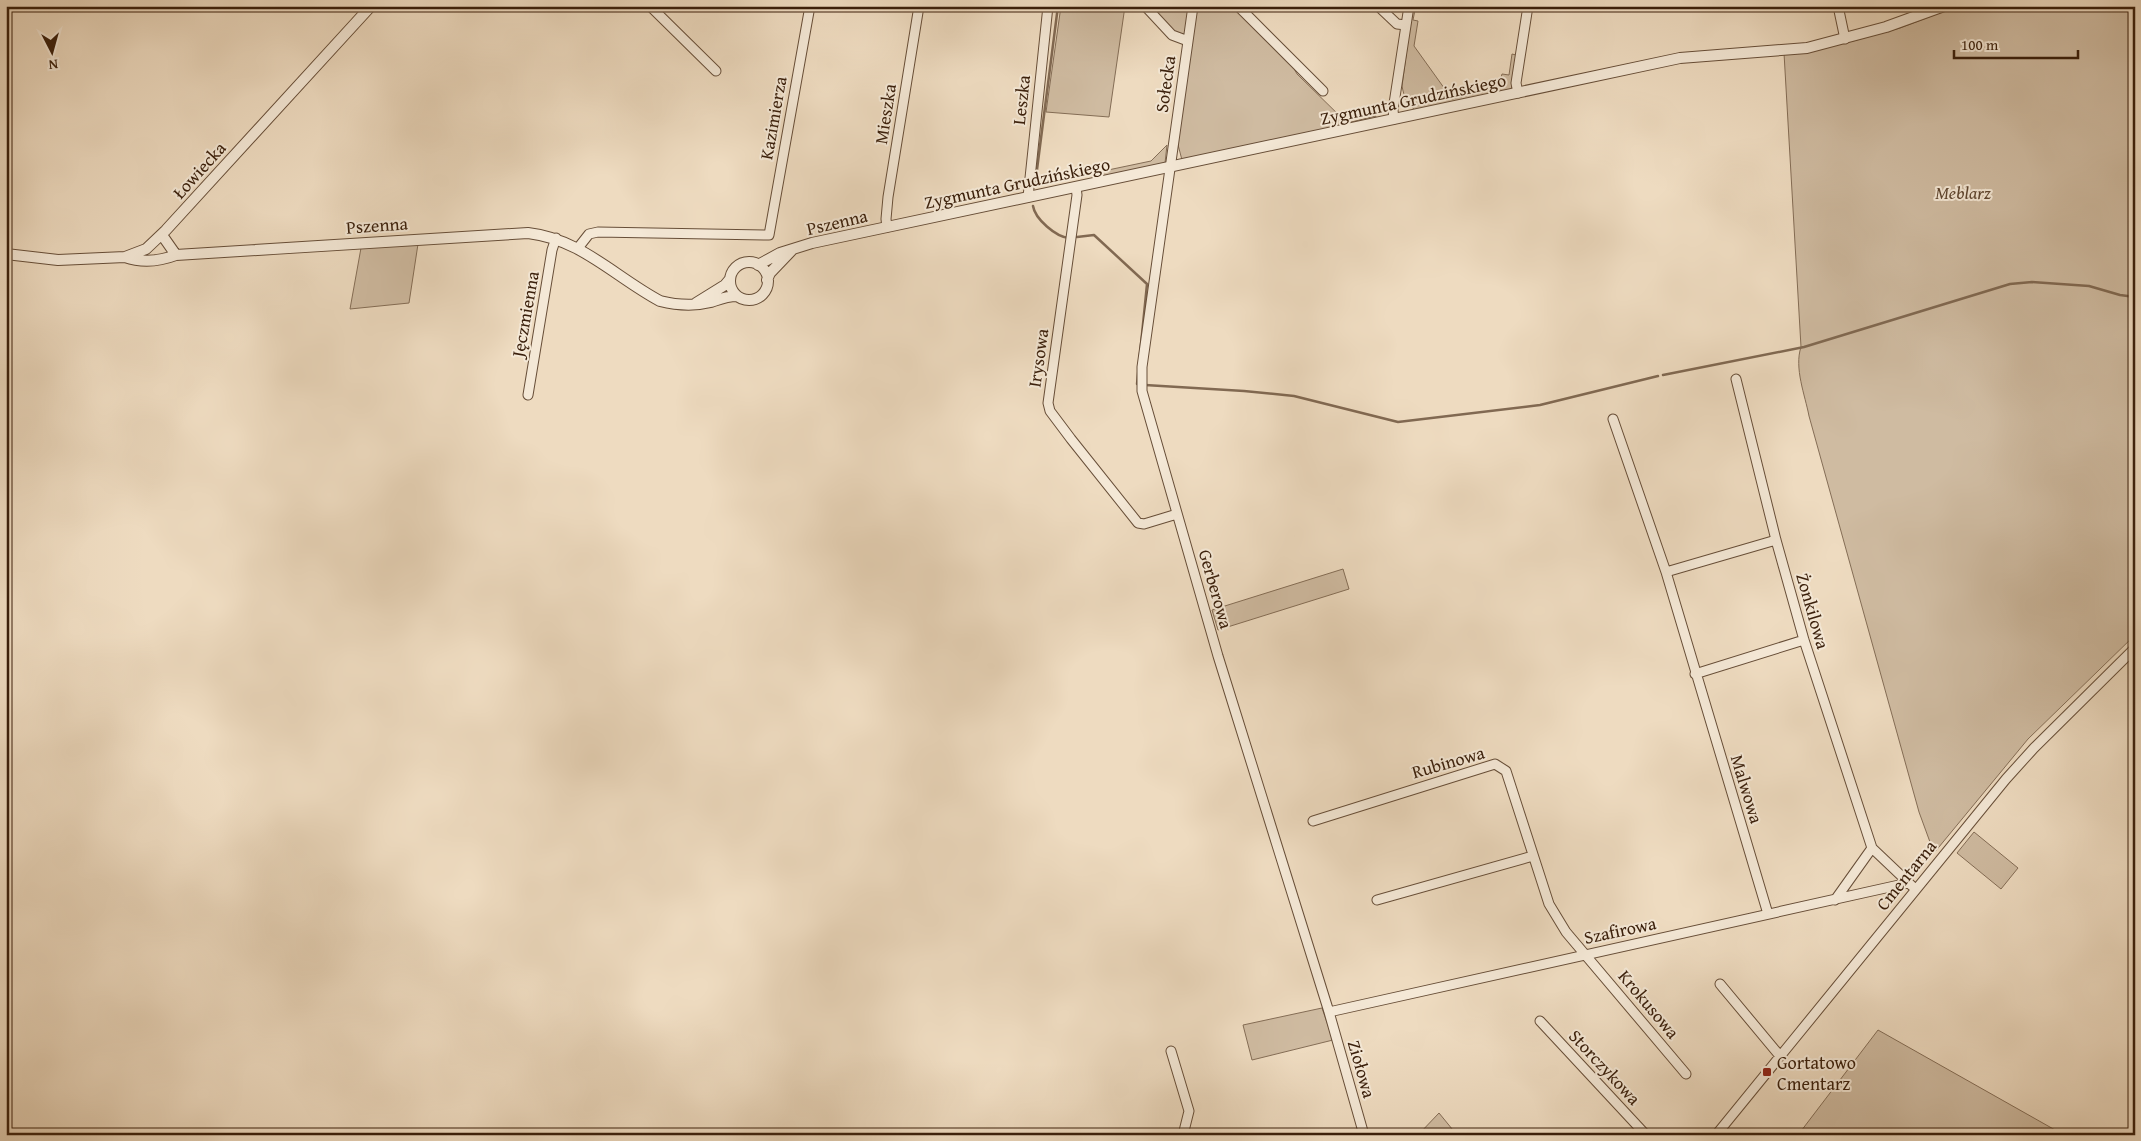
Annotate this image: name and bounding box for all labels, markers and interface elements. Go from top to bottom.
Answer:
north arrow [28,28,78,78]
scale bar [1954,28,2077,60]
text: 100 m [1961,34,1999,55]
street label: Sołecka [1148,53,1182,114]
text: N [47,54,59,75]
street label: Zygmunta Grudzińskiego [1318,66,1508,132]
street label: Leszka [1005,73,1037,126]
street label: Kazimierza [752,74,794,162]
street label: Mieszka [867,81,903,146]
street label: Łowiecka [166,135,233,205]
street label: Zygmunta Grudzińskiego [922,150,1112,216]
park label: Meblarz [1935,179,1991,206]
street label: Pszenna [804,202,871,242]
street label: Pszenna [345,209,409,241]
street label: Jęczmienna [504,268,546,361]
street label: Irysowa [1021,326,1056,389]
street label: Gerberowa [1192,546,1240,632]
street label: Żonkilowa [1789,570,1837,653]
street label: Rubinowa [1408,739,1488,785]
street label: Malwowa [1724,751,1770,827]
street label: Cmentarna [1869,834,1943,916]
street label: Szafirowa [1581,909,1659,951]
street label: Krokusowa [1612,964,1686,1045]
street label: Storczykowa [1563,1023,1648,1111]
street label: Ziołowa [1341,1037,1383,1102]
place label: Gortatowo Cmentarz [1777,1049,1856,1097]
marker: Gortatowo Cmentarz [1761,1066,1773,1078]

